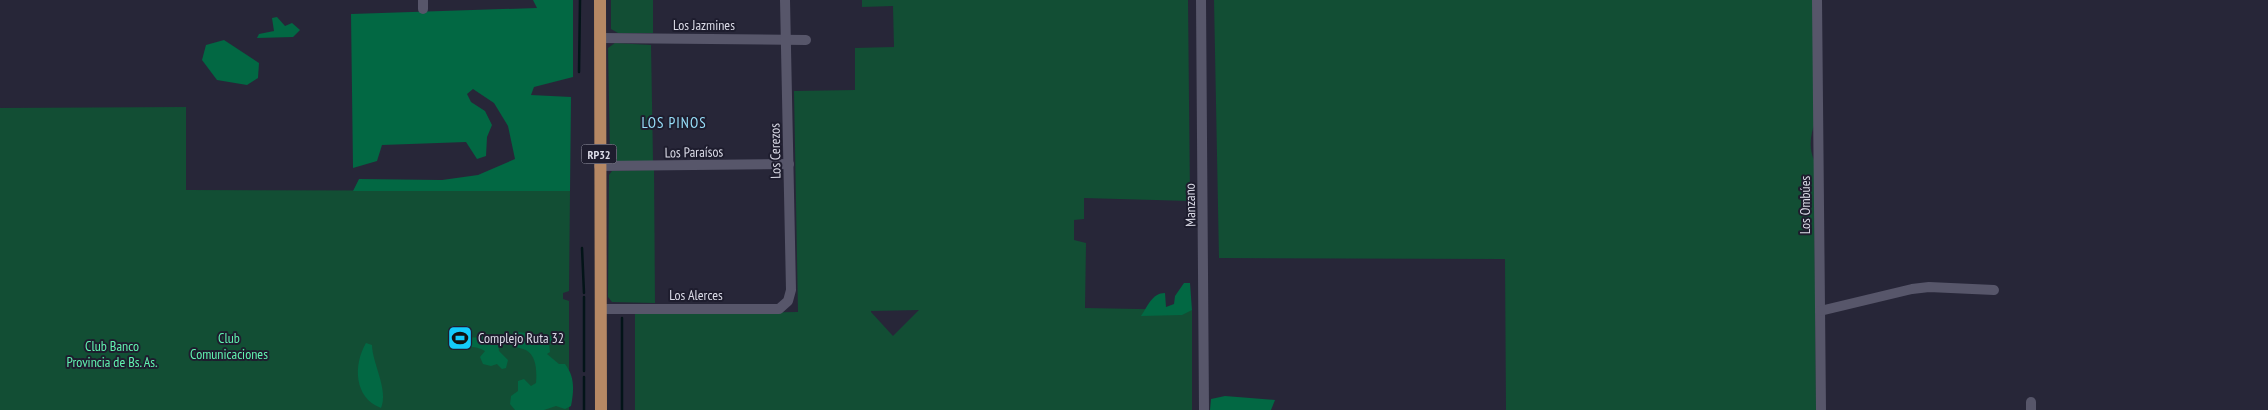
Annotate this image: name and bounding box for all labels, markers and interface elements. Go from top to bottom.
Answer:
street label: Los Jazmines [673,16,735,34]
district label: LOS PINOS [641,113,707,132]
street label: Los Cerezos [766,123,784,179]
street label: Los Paraísos [665,142,724,162]
road number: RP32 [582,144,616,164]
street label: Los Ombúes [1796,176,1814,234]
street label: Manzano [1181,183,1199,227]
street label: Los Alerces [669,286,723,304]
sports icon: Complejo Ruta 32 [447,325,473,351]
park label: Club Comunicaciones [190,329,268,363]
place label: Complejo Ruta 32 [478,329,564,347]
park label: Club Banco Provincia de Bs. As. [66,337,158,371]

